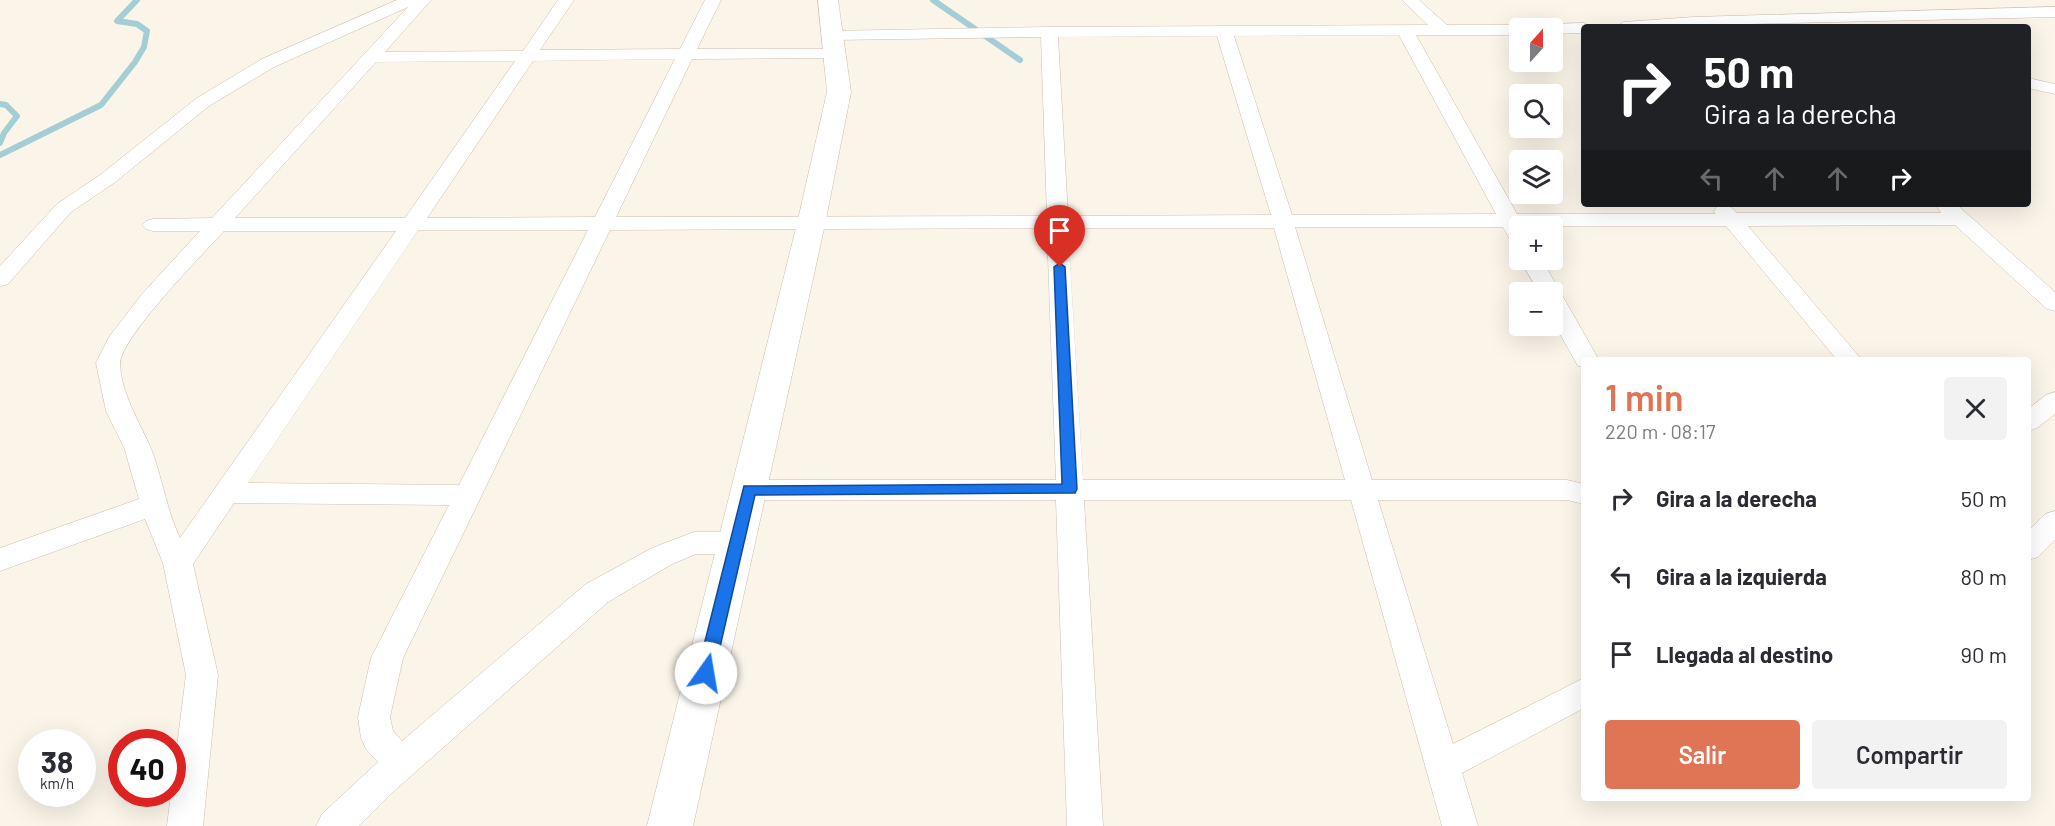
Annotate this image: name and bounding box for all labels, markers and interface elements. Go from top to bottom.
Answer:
north arrow [1509,18,1563,72]
map controls [1509,18,1563,336]
text: 50 m [1704,46,1794,96]
icon: right [1605,48,1683,126]
button: search [1509,84,1563,138]
text: Gira a la derecha [1704,97,1897,129]
button: layers [1509,150,1563,204]
icon: left [1695,162,1728,195]
icon: ahead [1758,162,1791,195]
icon: ahead [1821,162,1854,195]
icon: right [1884,162,1917,195]
pin [1034,205,1085,267]
icon: arrive [1043,214,1076,247]
button: + [1509,216,1563,270]
button: − [1509,282,1563,336]
text: 1 min [1605,375,1684,418]
button: close [1944,377,2007,440]
text: 220 m · 08:17 [1605,419,1715,443]
icon: right [1605,482,1638,515]
text: Gira a la derecha [1656,485,1817,511]
text: 50 m [1961,485,2007,511]
icon: left [1605,560,1638,593]
text: Gira a la izquierda [1656,563,1827,589]
text: 80 m [1961,563,2007,589]
icon: arrive [1605,638,1638,671]
position arrow [674,641,738,705]
text: Llegada al destino [1656,641,1833,667]
text: 90 m [1961,641,2007,667]
button: Salir [1605,720,1800,789]
button: Compartir [1812,720,2007,789]
speed limit sign: 40 [108,729,186,807]
text: 38 [41,743,73,779]
text: km/h [40,774,74,792]

